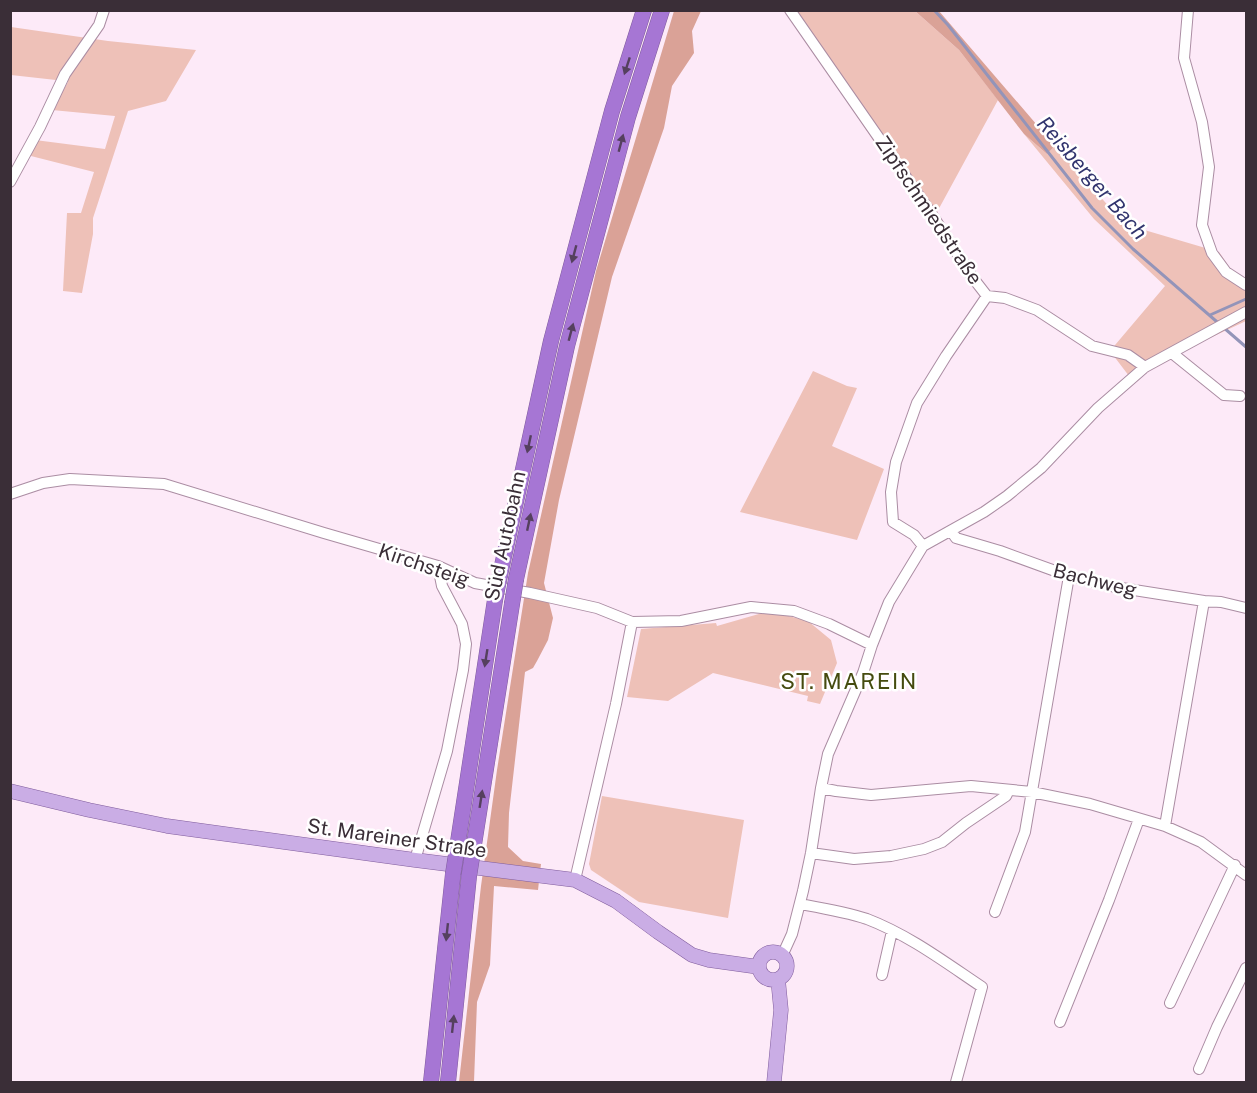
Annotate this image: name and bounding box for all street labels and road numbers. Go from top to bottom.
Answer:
street label: Zipfschmiedstraße [870,131,988,289]
street label: Süd Autobahn [480,469,530,603]
street label: Kirchsteig [375,538,473,592]
street label: Bachweg [1051,558,1139,602]
street label: St. Mareiner Straße [306,814,488,862]

